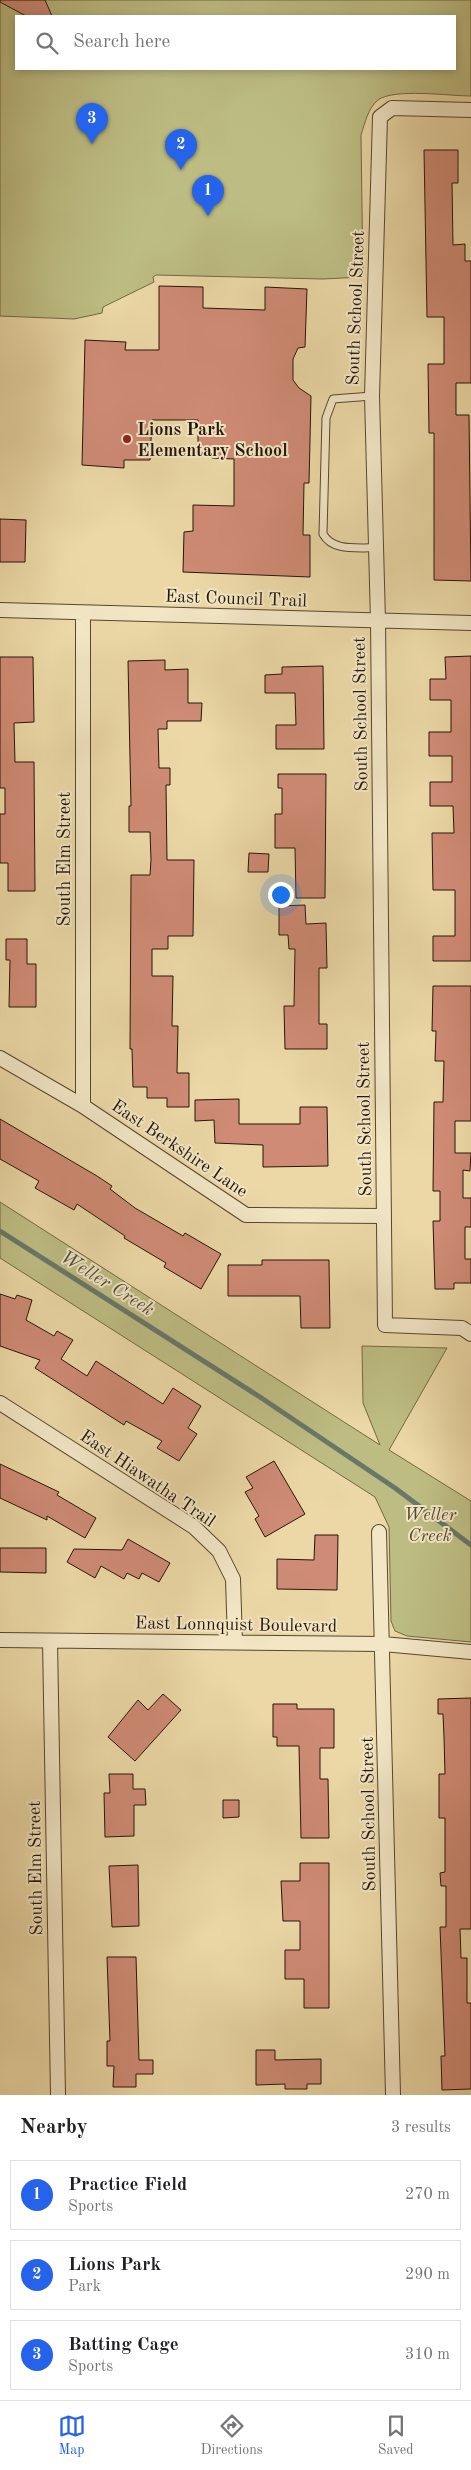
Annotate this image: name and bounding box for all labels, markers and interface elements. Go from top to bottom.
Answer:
search box [15,15,456,70]
icon: search [33,29,61,57]
text: Search here [73,33,170,52]
pin: 3 [76,103,108,144]
pin: 2 [165,129,197,170]
pin: 1 [192,175,224,216]
street label: South School Street [344,230,368,386]
place label: Lions Park Elementary School [137,421,288,460]
marker: Lions Park Elementary School [121,433,133,445]
street label: East Council Trail [165,588,307,610]
street label: South School Street [351,636,371,792]
street label: South Elm Street [56,791,74,927]
your location [268,882,294,908]
street label: South School Street [355,1041,375,1197]
street label: East Berkshire Lane [108,1097,251,1201]
water label: Weller Creek [57,1248,157,1320]
street label: East Hiawatha Trail [76,1427,219,1531]
park label: Weller Creek [404,1506,457,1545]
street label: East Lonnquist Boulevard [135,1614,337,1636]
street label: South School Street [359,1736,379,1892]
street label: South Elm Street [26,1800,46,1936]
text: Nearby [20,2117,88,2138]
text: 3 results [391,2120,451,2136]
text: Practice Field [68,2176,187,2195]
text: 1 [32,2187,42,2203]
text: 270 m [405,2187,450,2203]
text: Sports [68,2199,113,2215]
text: Lions Park [68,2256,161,2275]
text: 2 [32,2267,42,2283]
text: 290 m [405,2267,450,2283]
text: Park [68,2279,101,2295]
text: Batting Cage [68,2336,179,2355]
text: 3 [32,2347,42,2363]
text: 310 m [405,2347,450,2363]
text: Sports [68,2359,113,2375]
tab: Map [58,2412,86,2459]
tab: Directions [201,2412,263,2459]
tab: Saved [378,2412,413,2459]

